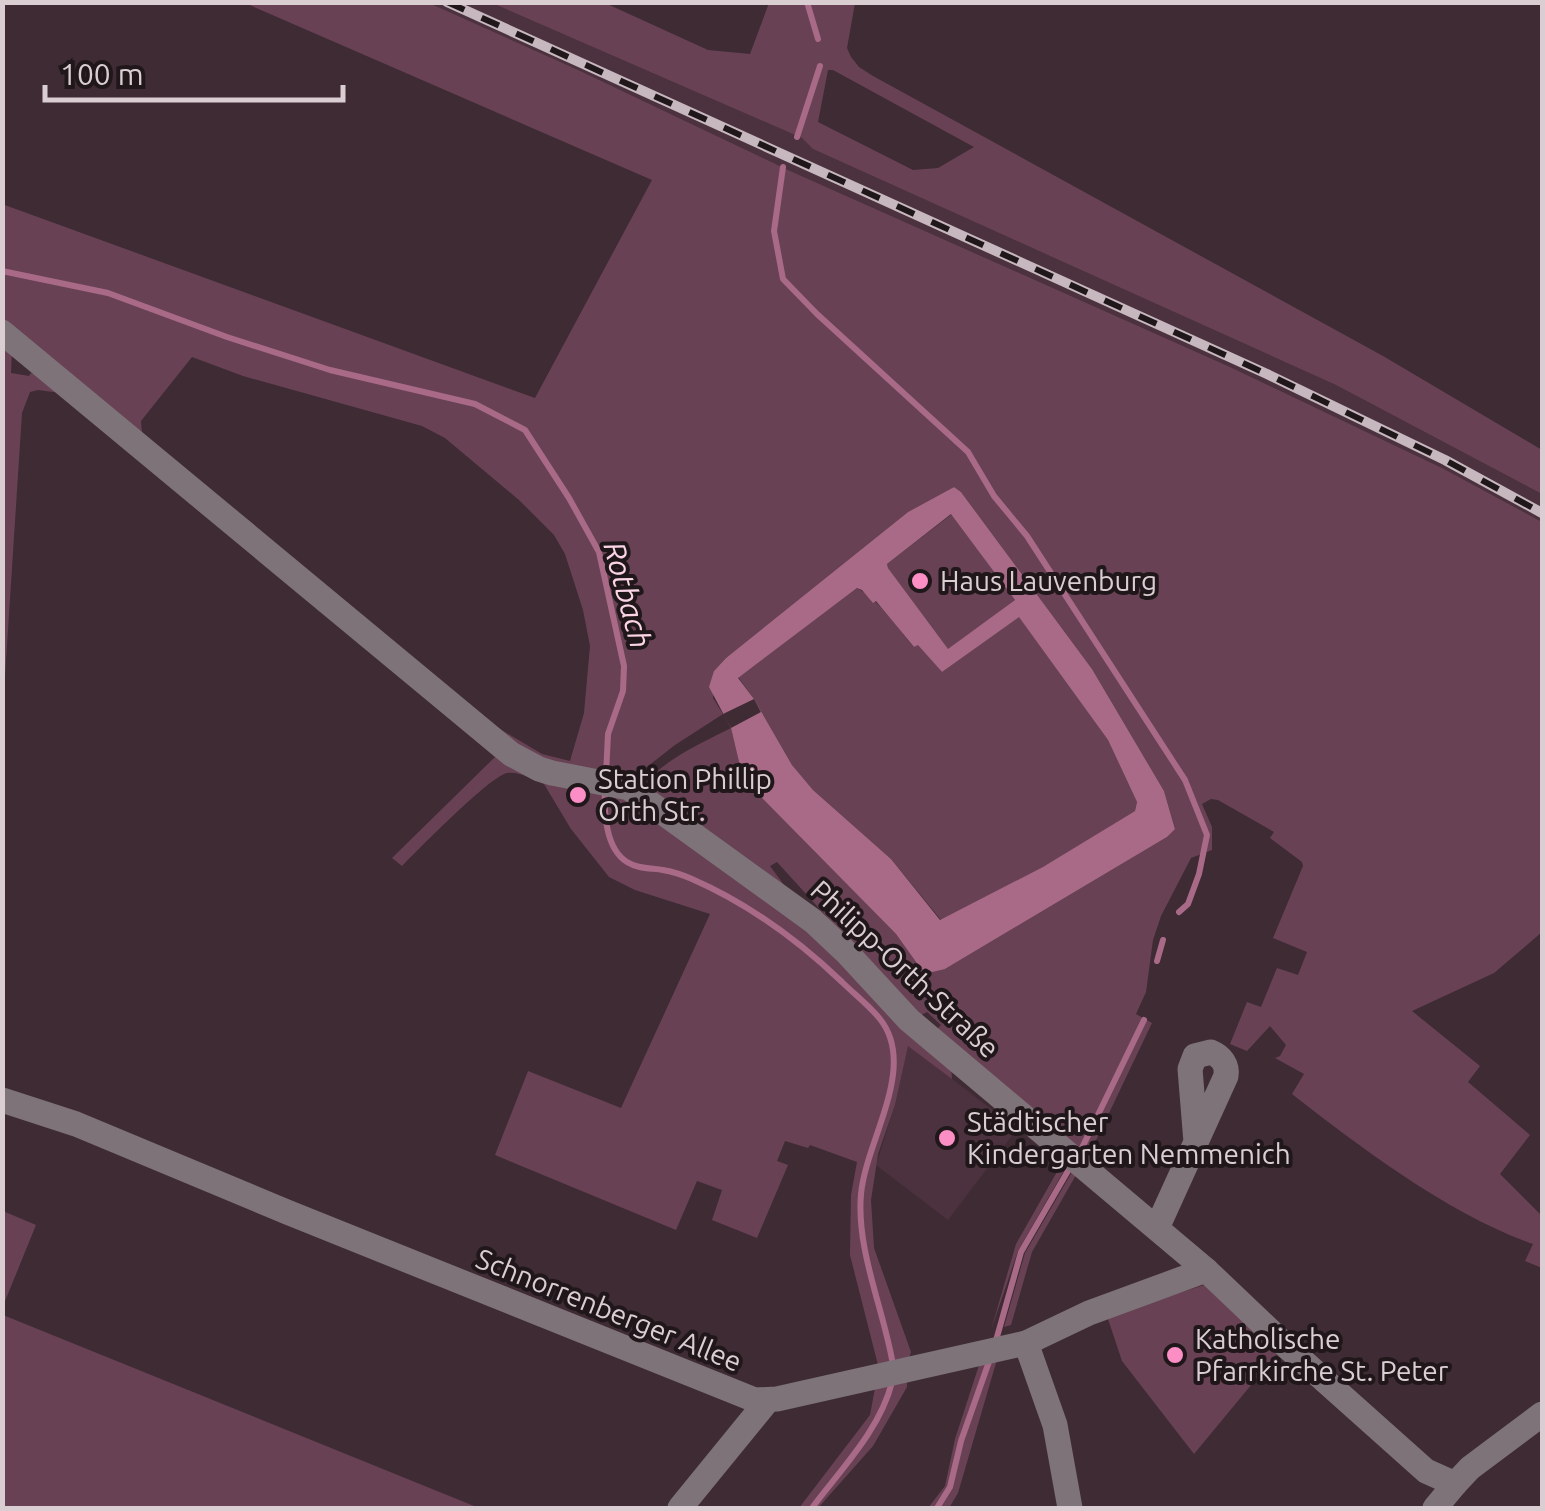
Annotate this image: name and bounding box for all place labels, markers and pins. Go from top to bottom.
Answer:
place label: Haus Lauvenburg [940,565,1157,596]
marker: Haus Lauvenburg [909,570,931,592]
place label: Station Phillip Orth Str. [598,763,772,826]
marker: Station Phillip Orth Str. [567,784,589,806]
place label: Städtischer Kindergarten Nemmenich [967,1106,1291,1169]
marker: Städtischer Kindergarten Nemmenich [936,1127,958,1149]
place label: Katholische Pfarrkirche St. Peter [1195,1323,1449,1386]
marker: Katholische Pfarrkirche St. Peter [1164,1344,1186,1366]

